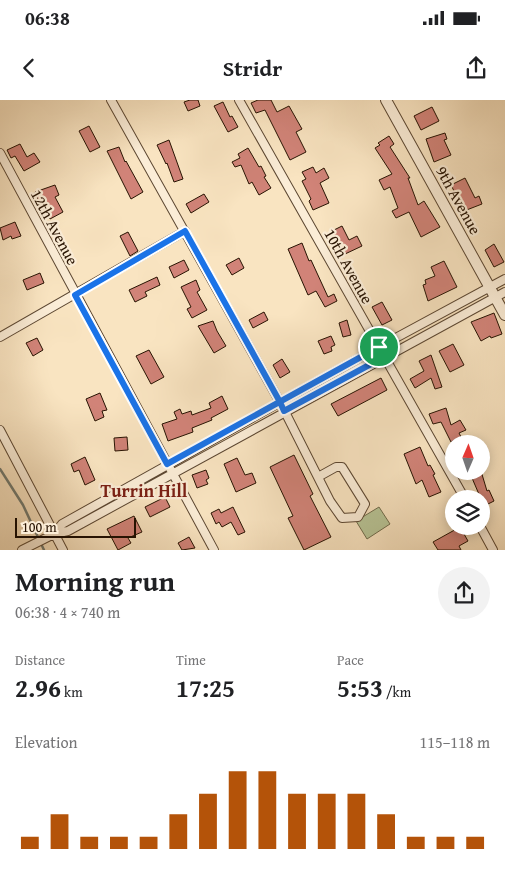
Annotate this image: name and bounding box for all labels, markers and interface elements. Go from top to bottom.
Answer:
text: 06:38 [25,4,70,32]
text: Stridr [223,52,282,84]
icon: back [15,54,43,82]
icon: share [462,54,490,82]
street label: 9th Avenue [430,161,488,239]
street label: 12th Avenue [25,185,85,269]
street label: 10th Avenue [318,224,380,308]
pin [358,326,400,368]
icon: arrive [365,333,393,361]
north arrow [445,435,490,480]
map controls [445,435,490,535]
district label: Turrin Hill [101,477,188,504]
button: layers [445,490,490,535]
scale bar [15,515,136,538]
text: 100 m [22,517,57,537]
text: Morning run [15,560,175,601]
button: share [438,567,490,619]
text: 06:38 · 4 × 740 m [15,600,120,624]
text: Distance [15,650,65,670]
text: Time [176,650,206,670]
text: Pace [337,650,364,670]
text: 2.96 [15,670,61,706]
text: 17:25 [176,670,235,706]
text: 5:53 [337,670,383,706]
text: km [61,682,83,702]
text: /km [383,682,411,702]
text: Elevation [15,730,78,754]
text: 115–118 m [420,730,490,754]

